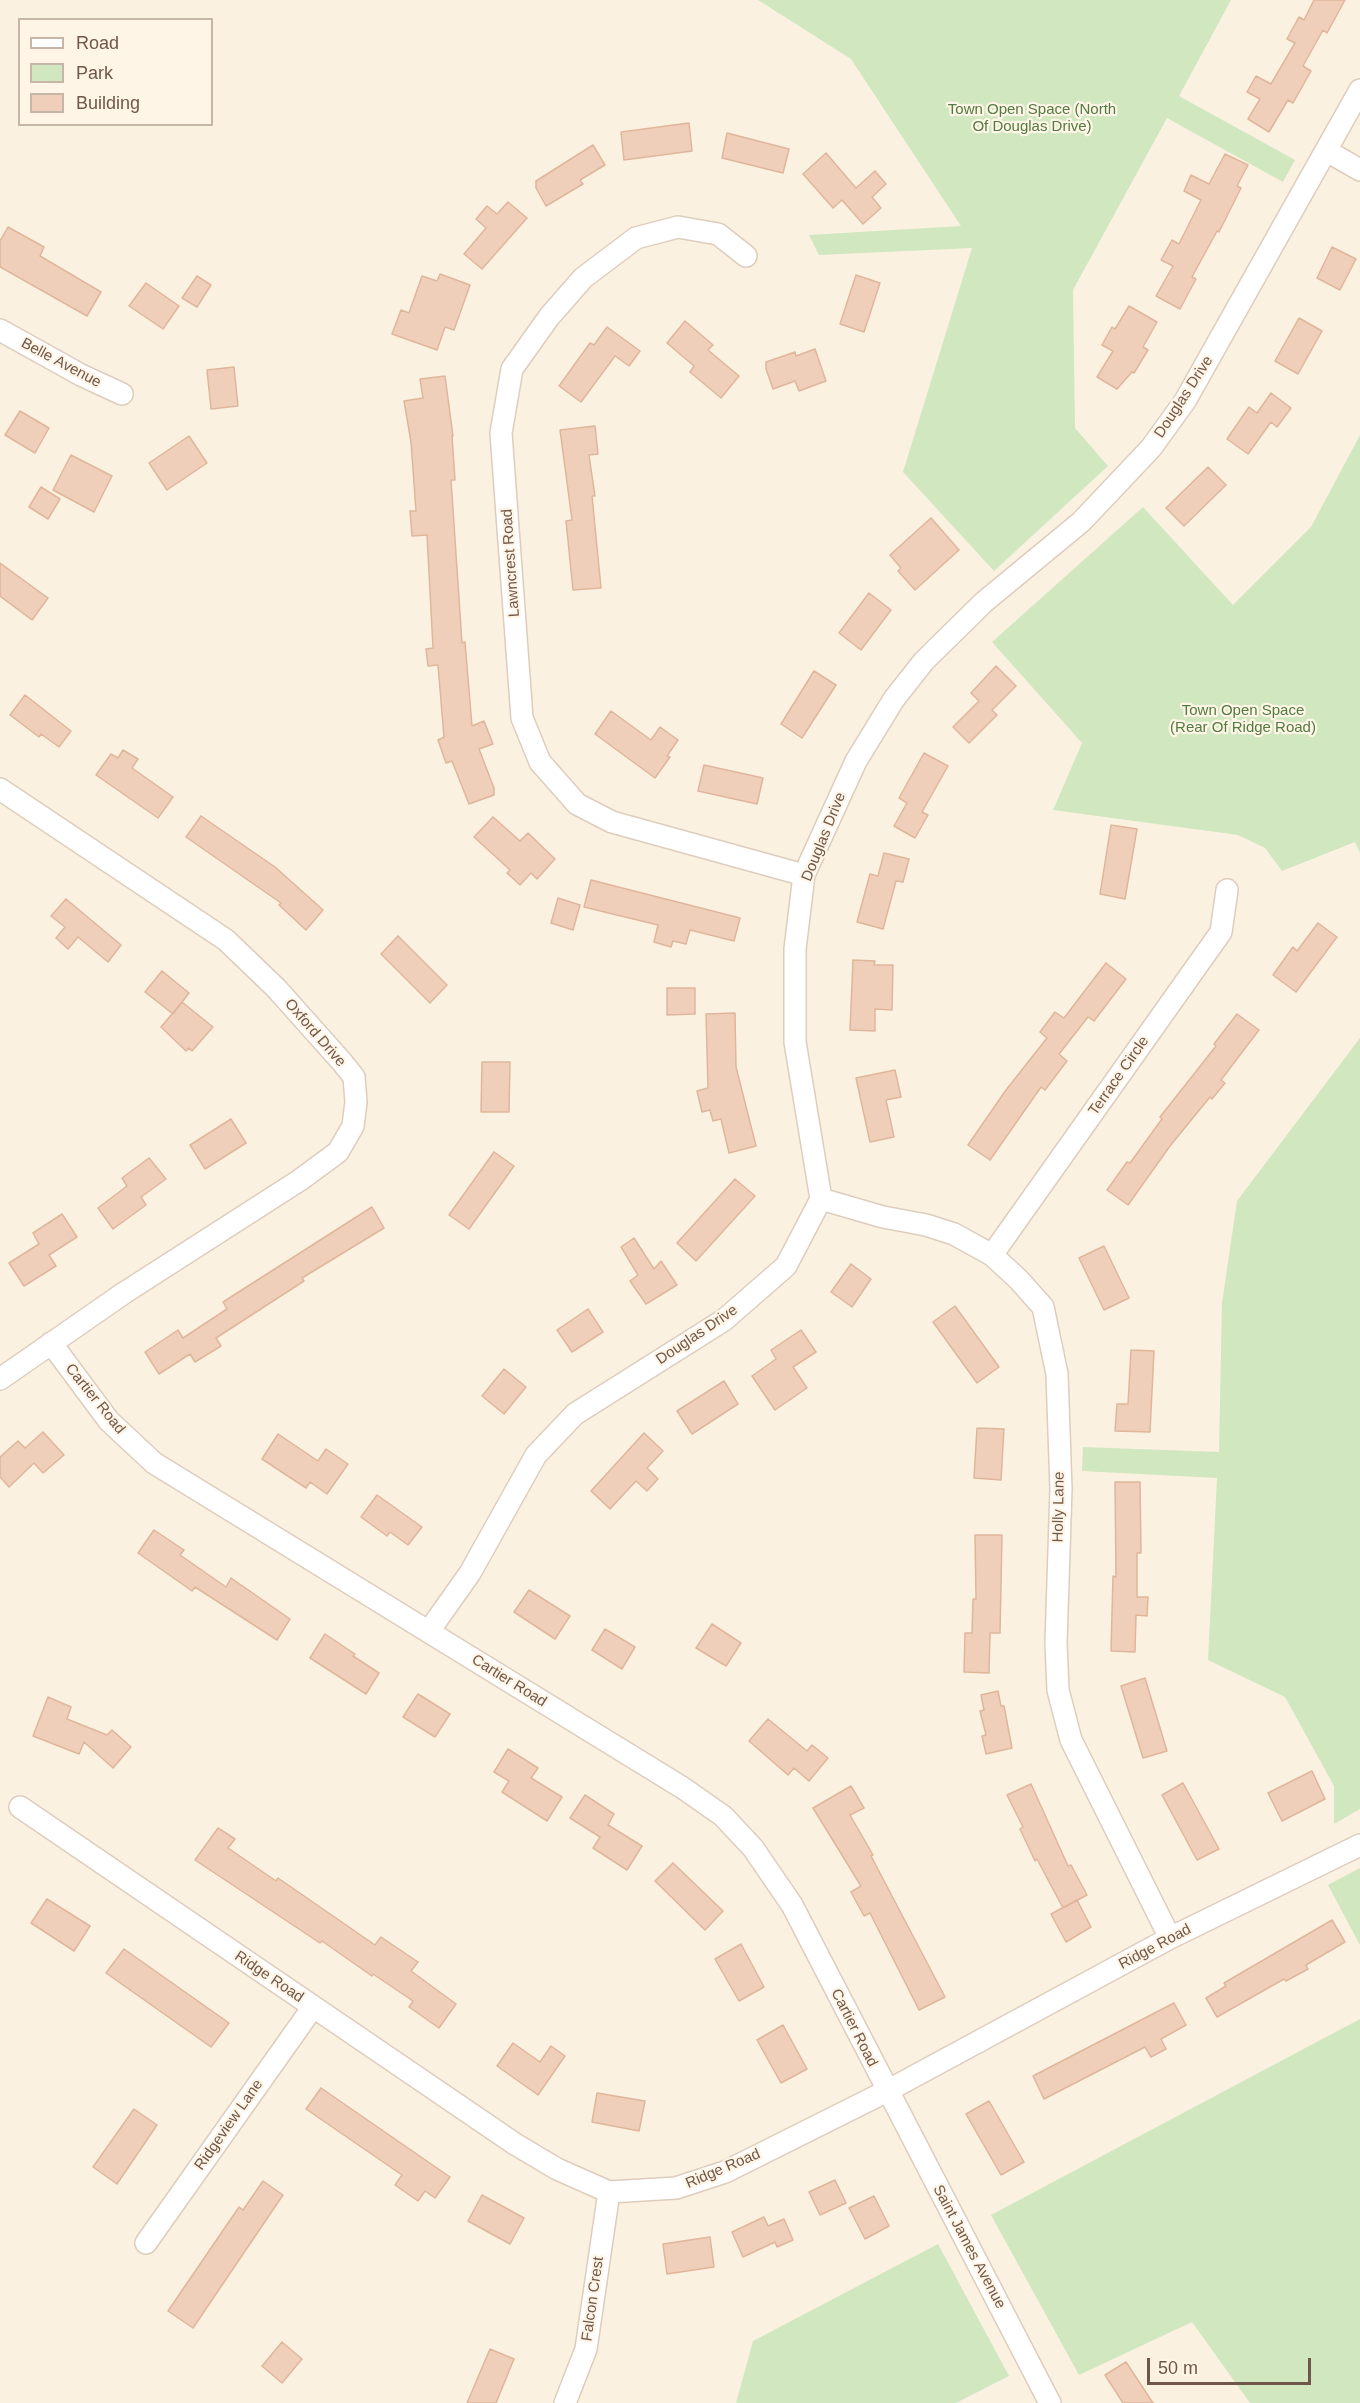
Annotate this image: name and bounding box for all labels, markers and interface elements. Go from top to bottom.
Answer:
legend [18,18,213,126]
text: Road [76,33,119,53]
text: Park [76,63,113,83]
text: Building [76,93,140,113]
park label: Town Open Space (North Of Douglas Drive) [948,101,1116,136]
street label: Belle Avenue [18,334,104,392]
street label: Douglas Drive [1151,353,1217,441]
street label: Lawncrest Road [498,508,524,618]
park label: Town Open Space (Rear Of Ridge Road) [1170,702,1316,737]
street label: Douglas Drive [798,790,850,884]
street label: Oxford Drive [281,995,349,1071]
street label: Terrace Circle [1085,1033,1153,1119]
street label: Douglas Drive [653,1301,741,1369]
street label: Cartier Road [61,1360,129,1438]
street label: Holly Lane [1049,1471,1069,1543]
street label: Cartier Road [468,1651,550,1711]
street label: Ridge Road [1116,1920,1194,1974]
street label: Ridge Road [231,1947,307,2007]
street label: Cartier Road [827,1986,881,2070]
street label: Ridgeview Lane [191,2076,267,2174]
street label: Ridge Road [683,2145,763,2193]
street label: Saint James Avenue [929,2182,1009,2312]
street label: Falcon Crest [578,2256,608,2342]
scale bar [1150,2346,1314,2384]
text: 50 m [1158,2358,1198,2378]

